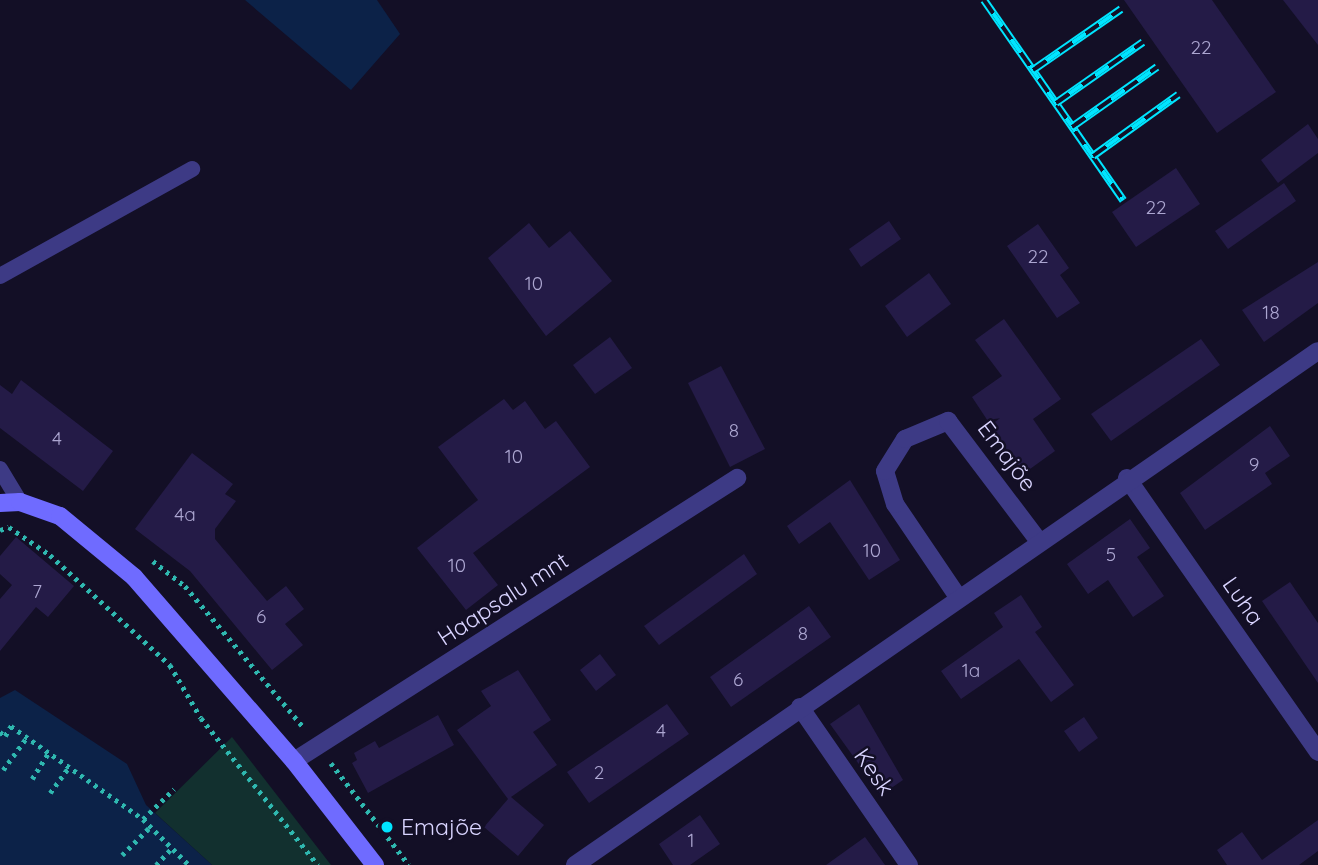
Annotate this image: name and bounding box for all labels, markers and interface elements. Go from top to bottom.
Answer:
house number: 22 [1190,37,1212,59]
house number: 22 [1145,197,1167,219]
house number: 22 [1027,246,1049,268]
house number: 10 [525,273,543,295]
house number: 18 [1262,302,1280,324]
street label: Emajõe [972,415,1042,497]
house number: 8 [729,420,739,442]
house number: 4 [52,428,62,450]
house number: 10 [505,446,523,468]
house number: 9 [1249,454,1259,476]
house number: 4a [174,504,196,526]
house number: 10 [863,540,881,562]
house number: 5 [1106,544,1116,566]
street label: Haapsalu mnt [433,547,573,651]
house number: 10 [448,555,466,577]
street label: Luha [1217,572,1269,630]
house number: 7 [32,581,42,603]
house number: 6 [256,606,266,628]
house number: 8 [798,623,808,645]
house number: 1a [962,660,980,682]
house number: 6 [733,669,743,691]
house number: 4 [656,720,666,742]
street label: Kesk [848,743,900,801]
house number: 2 [594,762,604,784]
place label: Emajõe [401,813,482,841]
marker: Emajõe [379,819,395,835]
house number: 1 [687,830,695,852]

